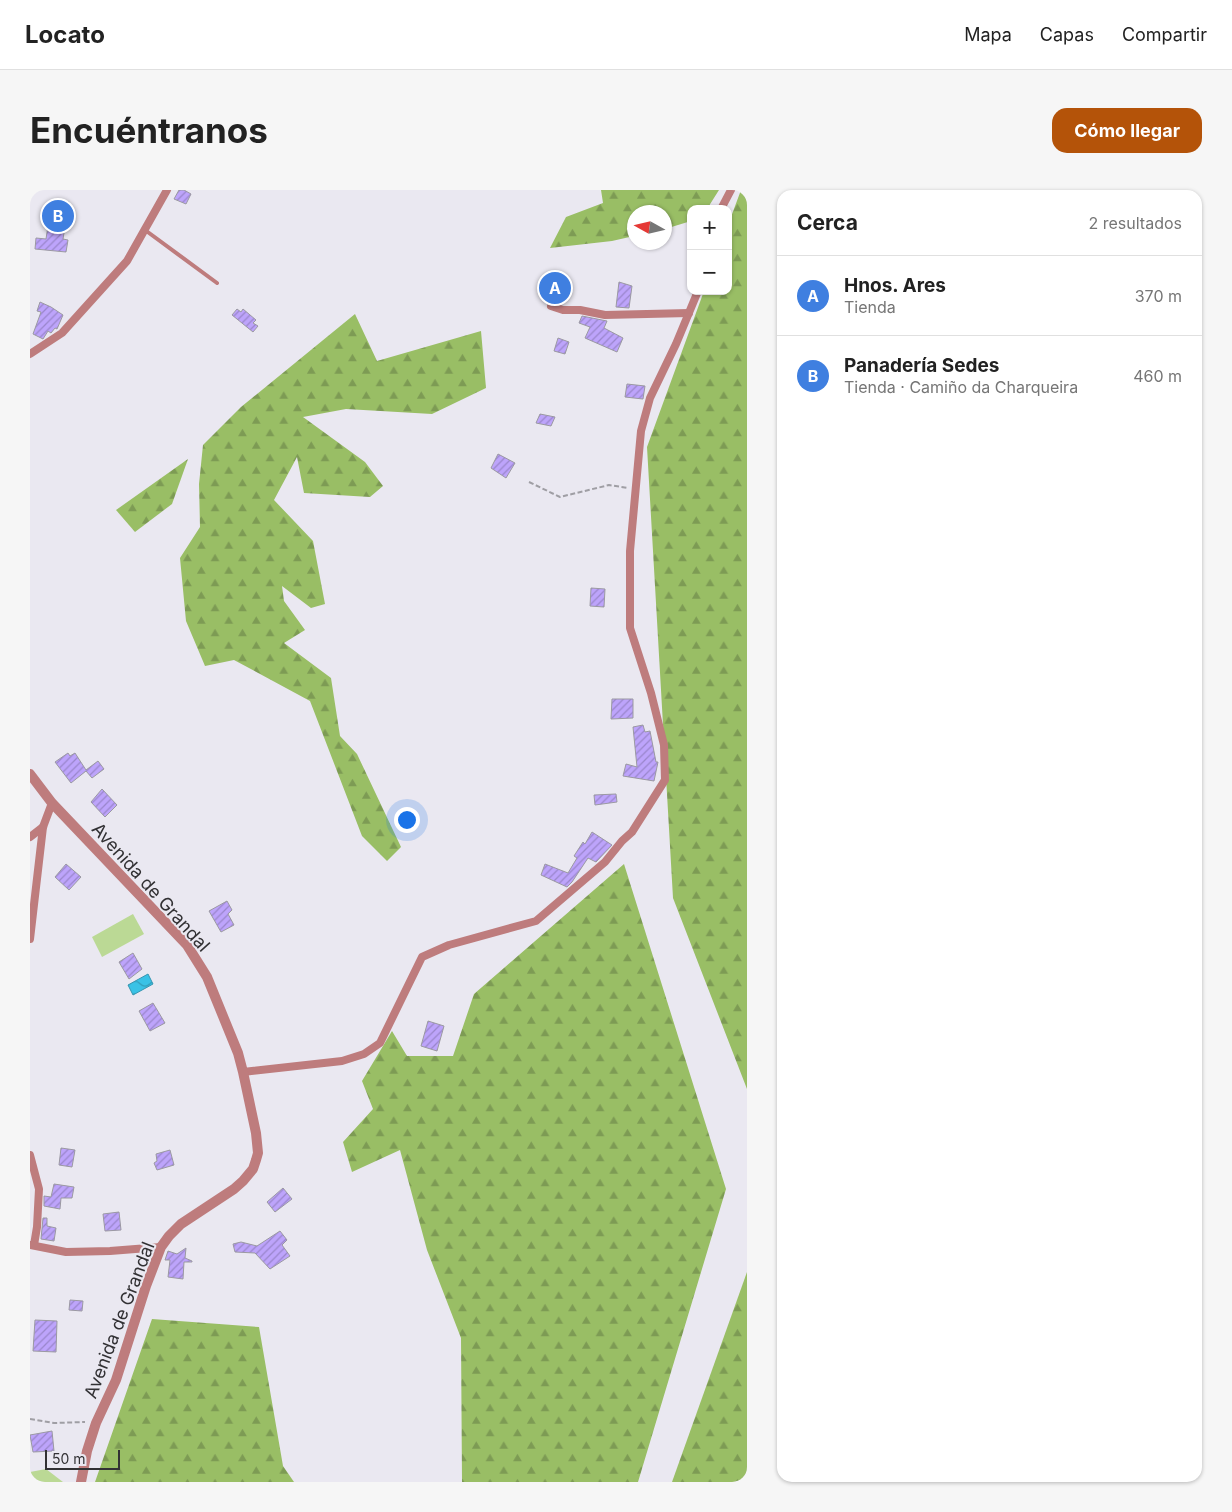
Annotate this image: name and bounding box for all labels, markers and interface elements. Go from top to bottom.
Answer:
text: Locato [25,20,105,49]
text: Mapa [964,24,1012,45]
text: Capas [1040,24,1094,45]
text: Compartir [1122,24,1207,45]
button: Cómo llegar [1052,108,1202,153]
text: Encuéntranos [30,109,268,151]
pin: B [42,197,74,235]
north arrow [627,205,672,250]
map controls [687,205,732,295]
button: + [687,205,732,250]
text: Cerca [797,210,858,235]
text: 2 resultados [1089,213,1182,233]
button: − [687,250,732,295]
pin: A [539,269,571,307]
text: Hnos. Ares [844,274,946,297]
text: A [807,286,819,306]
text: 370 m [1135,286,1182,306]
text: Tienda [844,297,896,317]
text: Panadería Sedes [844,354,1000,377]
text: B [808,366,818,386]
text: 460 m [1133,366,1182,386]
text: Tienda · Camiño da Charqueira [844,377,1078,397]
your location [394,807,420,833]
street label: Avenida de Grandal [88,818,214,956]
street label: Avenida de Grandal [80,1239,158,1401]
scale bar [45,1447,120,1470]
text: 50 m [52,1450,86,1467]

